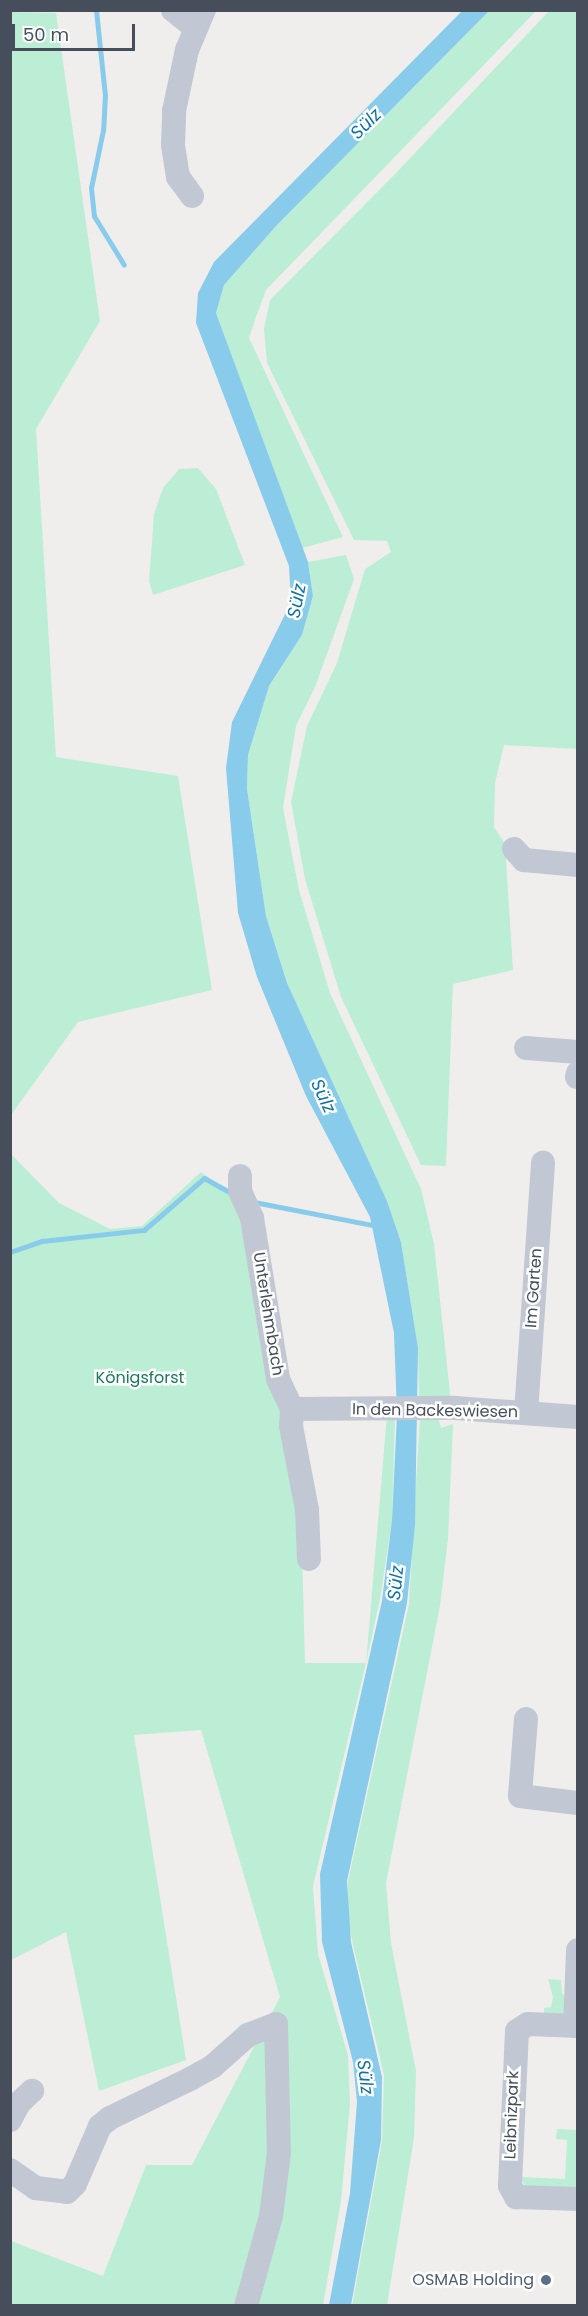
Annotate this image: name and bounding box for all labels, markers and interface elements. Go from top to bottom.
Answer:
scale bar [15,12,138,50]
text: 50 m [23,22,69,47]
water label: Sülz [346,104,386,144]
water label: Sülz [283,582,311,620]
water label: Sülz [306,1076,340,1116]
street label: Im Garten [522,1247,546,1329]
street label: Unterlehmbach [249,1251,287,1377]
park label: Königsforst [96,1368,184,1388]
street label: In den Backeswiesen [352,1400,518,1422]
water label: Sülz [383,1565,409,1601]
water label: Sülz [352,2059,378,2095]
street label: Leibnizpark [501,2070,523,2160]
place label: OSMAB Holding [412,2270,534,2290]
marker: OSMAB Holding [539,2273,553,2287]

